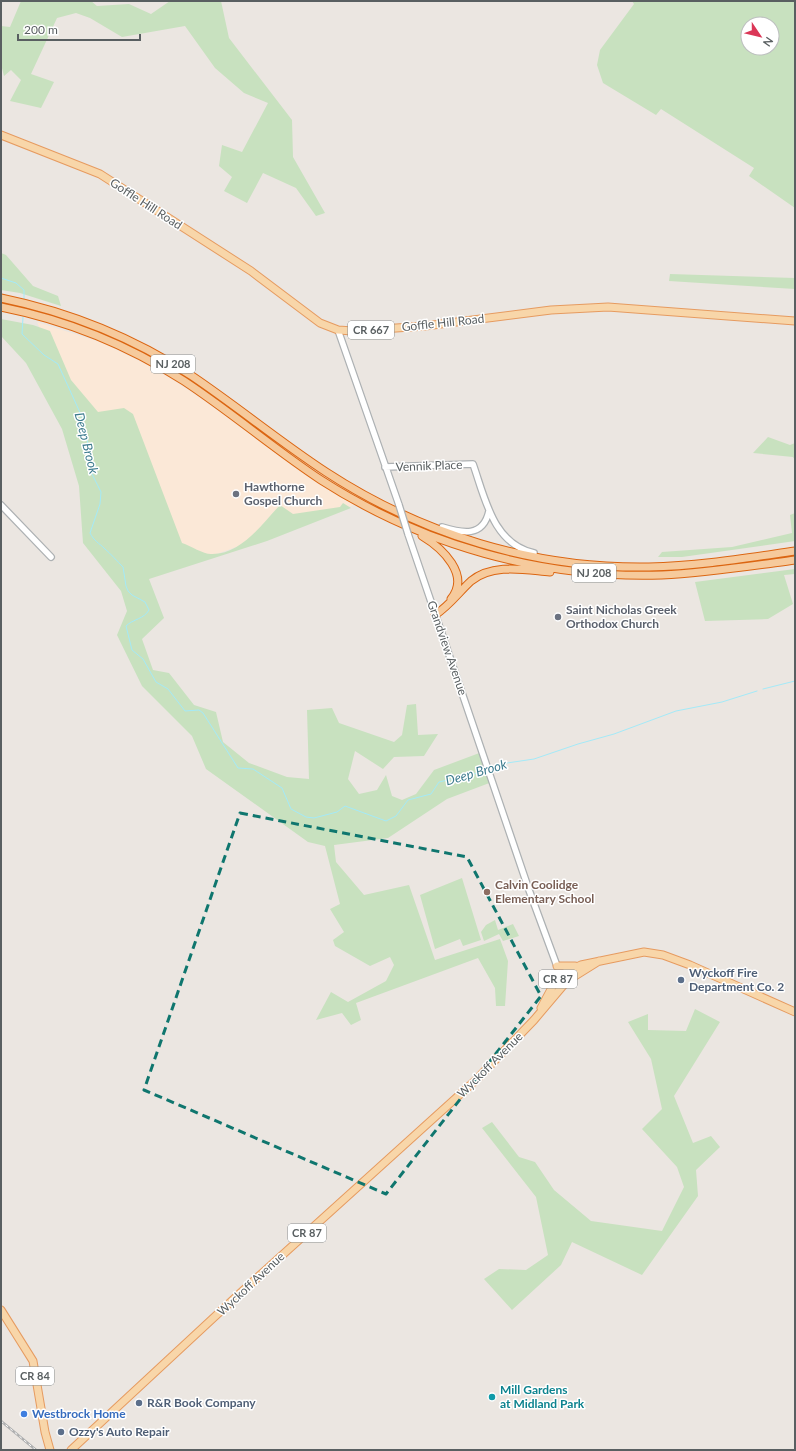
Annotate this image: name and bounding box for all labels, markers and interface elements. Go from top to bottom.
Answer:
scale bar [18,16,140,42]
north arrow [740,16,780,56]
text: 200 m [24,22,58,37]
text: N [761,35,776,49]
street label: Goffle Hill Road [107,175,185,232]
street label: Goffle Hill Road [401,311,485,334]
road number: CR 667 [348,321,394,339]
road number: NJ 208 [151,355,195,373]
water label: Deep Brook [72,410,103,476]
street label: Vennik Place [395,457,463,474]
place label: Hawthorne Gospel Church [244,479,322,508]
marker: Hawthorne Gospel Church [231,489,241,499]
road number: NJ 208 [572,564,616,582]
street label: Grandview Avenue [424,598,471,697]
place label: Saint Nicholas Greek Orthodox Church [566,602,677,631]
marker: Saint Nicholas Greek Orthodox Church [553,612,563,622]
water label: Deep Brook [443,755,509,788]
place label: Calvin Coolidge Elementary School [495,877,594,906]
marker: Calvin Coolidge Elementary School [482,887,492,897]
place label: Wyckoff Fire Department Co. 2 [689,965,784,994]
road number: CR 87 [539,970,577,988]
marker: Wyckoff Fire Department Co. 2 [676,975,686,985]
street label: Wyckoff Avenue [454,1029,526,1101]
road number: CR 87 [288,1224,326,1242]
street label: Wyckoff Avenue [214,1249,287,1319]
road number: CR 84 [16,1367,54,1385]
place label: Mill Gardens at Midland Park [500,1382,585,1411]
marker: Mill Gardens at Midland Park [487,1392,497,1402]
place label: R&R Book Company [147,1395,256,1410]
marker: R&R Book Company [134,1398,144,1408]
place label: Westbrock Home [32,1406,126,1421]
marker: Westbrock Home [19,1409,29,1419]
place label: Ozzy's Auto Repair [69,1424,170,1439]
marker: Ozzy's Auto Repair [56,1427,66,1437]

